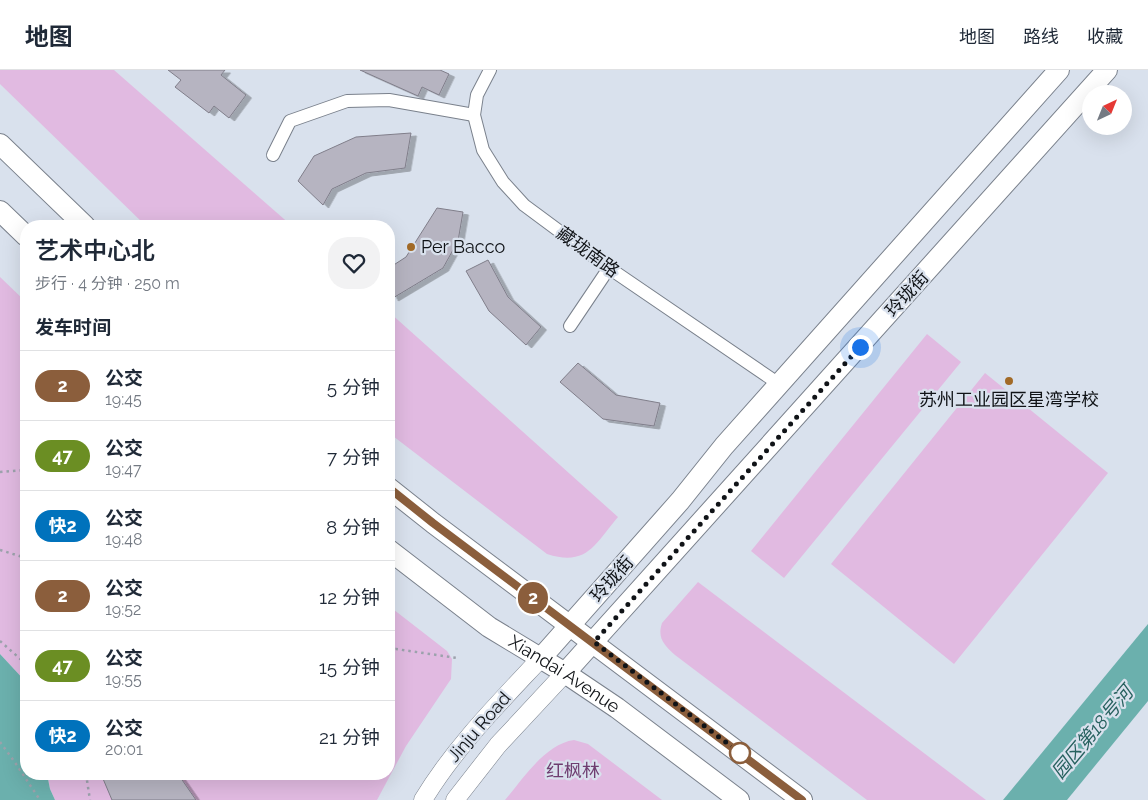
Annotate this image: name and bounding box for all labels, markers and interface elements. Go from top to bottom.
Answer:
text: 地图 [25,22,73,51]
text: 地图 [959,26,995,47]
text: 路线 [1023,26,1059,47]
text: 收藏 [1087,26,1123,47]
north arrow [1082,85,1132,135]
map controls [1082,85,1132,135]
street label: 藏珑南路 [553,222,624,281]
text: 艺术中心北 [35,236,155,265]
place label: Per Bacco [421,236,505,257]
button: heart [328,237,380,289]
marker: Per Bacco [405,241,417,253]
street label: 玲珑街 [881,267,932,321]
text: 步行 · 4 分钟 · 250 m [35,274,180,293]
text: 发车时间 [35,316,111,338]
your location [848,335,873,360]
text: 公交 [105,367,143,389]
text: 2 [57,375,68,396]
marker: 苏州工业园区星湾学校 [1003,375,1015,387]
text: 5 分钟 [327,376,380,398]
place label: 苏州工业园区星湾学校 [919,389,1099,410]
text: 19:45 [105,390,142,409]
text: 公交 [105,437,143,459]
text: 47 [52,445,73,466]
text: 7 分钟 [327,446,380,468]
text: 19:47 [105,460,141,479]
text: 公交 [105,507,143,529]
text: 快2 [48,515,77,536]
text: 8 分钟 [326,516,380,538]
text: 19:48 [105,530,142,549]
street label: 玲珑街 [586,551,637,606]
text: 公交 [105,577,143,599]
line badge: 2 [517,582,549,614]
text: 2 [57,585,68,606]
text: 12 分钟 [319,586,380,608]
text: 2 [528,587,538,608]
text: 19:52 [105,600,141,619]
street label: Xiandai Avenue [505,630,624,717]
text: 公交 [105,647,143,669]
text: 47 [52,655,73,676]
text: 15 分钟 [319,656,380,678]
text: 19:55 [105,670,142,689]
water label: 园区第18号河 [1047,678,1140,783]
street label: Jinju Road [443,687,515,766]
text: 公交 [105,717,143,739]
text: 快2 [48,725,77,746]
text: 21 分钟 [319,726,380,748]
text: 20:01 [105,740,143,759]
unlabelled marker [729,742,751,764]
park label: 红枫林 [546,760,600,781]

